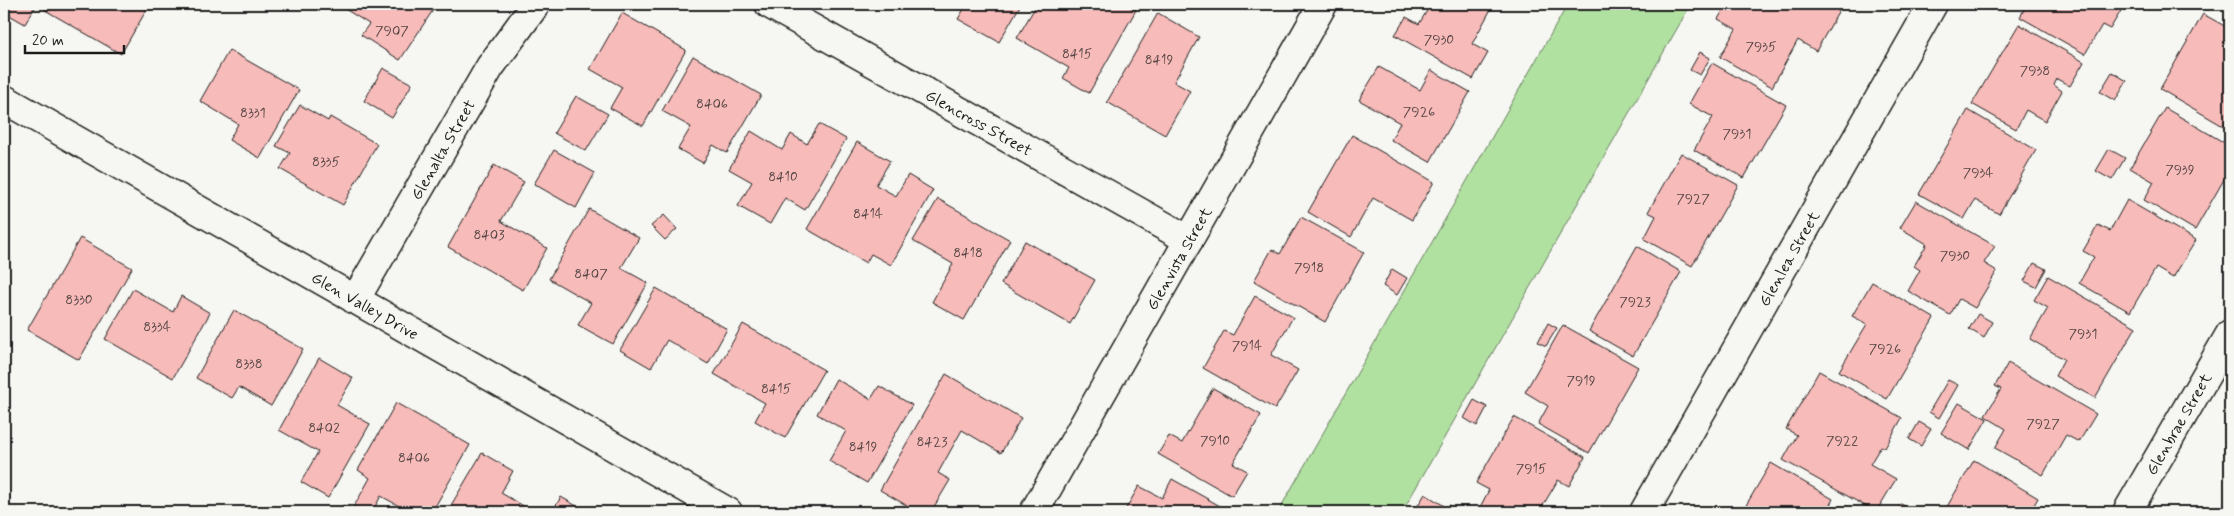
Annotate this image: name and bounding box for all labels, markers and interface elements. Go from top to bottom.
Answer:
scale bar [25,22,124,54]
house number: 7907 [375,22,409,40]
text: 20 m [32,31,64,51]
house number: 7930 [1424,31,1454,49]
house number: 7935 [1746,38,1776,56]
house number: 8415 [1062,45,1092,63]
house number: 8419 [1145,51,1173,69]
house number: 7938 [2020,62,2050,80]
street label: Glencross Street [921,85,1036,162]
house number: 8406 [696,95,728,113]
street label: Glenalta Street [406,96,481,204]
house number: 7926 [1403,103,1435,121]
house number: 8331 [240,104,266,122]
house number: 7931 [1723,125,1751,143]
house number: 8335 [312,153,340,171]
house number: 7939 [2165,161,2195,179]
house number: 7934 [1963,164,1993,182]
house number: 8410 [768,168,798,186]
house number: 7927 [1676,190,1710,208]
street label: Glenvista Street [1142,203,1218,314]
house number: 8414 [853,205,883,223]
street label: Glenlea Street [1754,207,1825,310]
house number: 8403 [473,226,505,244]
house number: 8418 [953,244,983,262]
house number: 7930 [1940,247,1970,265]
house number: 7918 [1294,259,1324,277]
house number: 8407 [574,265,608,283]
street label: Glen Valley Drive [307,268,422,345]
house number: 8330 [65,291,93,309]
house number: 7923 [1619,293,1651,311]
house number: 8334 [143,318,171,336]
house number: 7931 [2069,325,2097,343]
house number: 7914 [1232,337,1262,355]
house number: 7926 [1869,340,1901,358]
house number: 8338 [235,355,263,373]
street label: Glenbrae Street [2142,369,2217,479]
house number: 7919 [1566,372,1596,390]
house number: 8415 [761,380,791,398]
house number: 7927 [2026,415,2060,433]
house number: 8402 [308,419,340,437]
house number: 7910 [1200,432,1230,450]
house number: 7922 [1826,432,1858,450]
house number: 8423 [916,433,948,451]
house number: 8419 [849,438,877,456]
house number: 8406 [398,449,430,467]
house number: 7915 [1516,460,1546,478]

